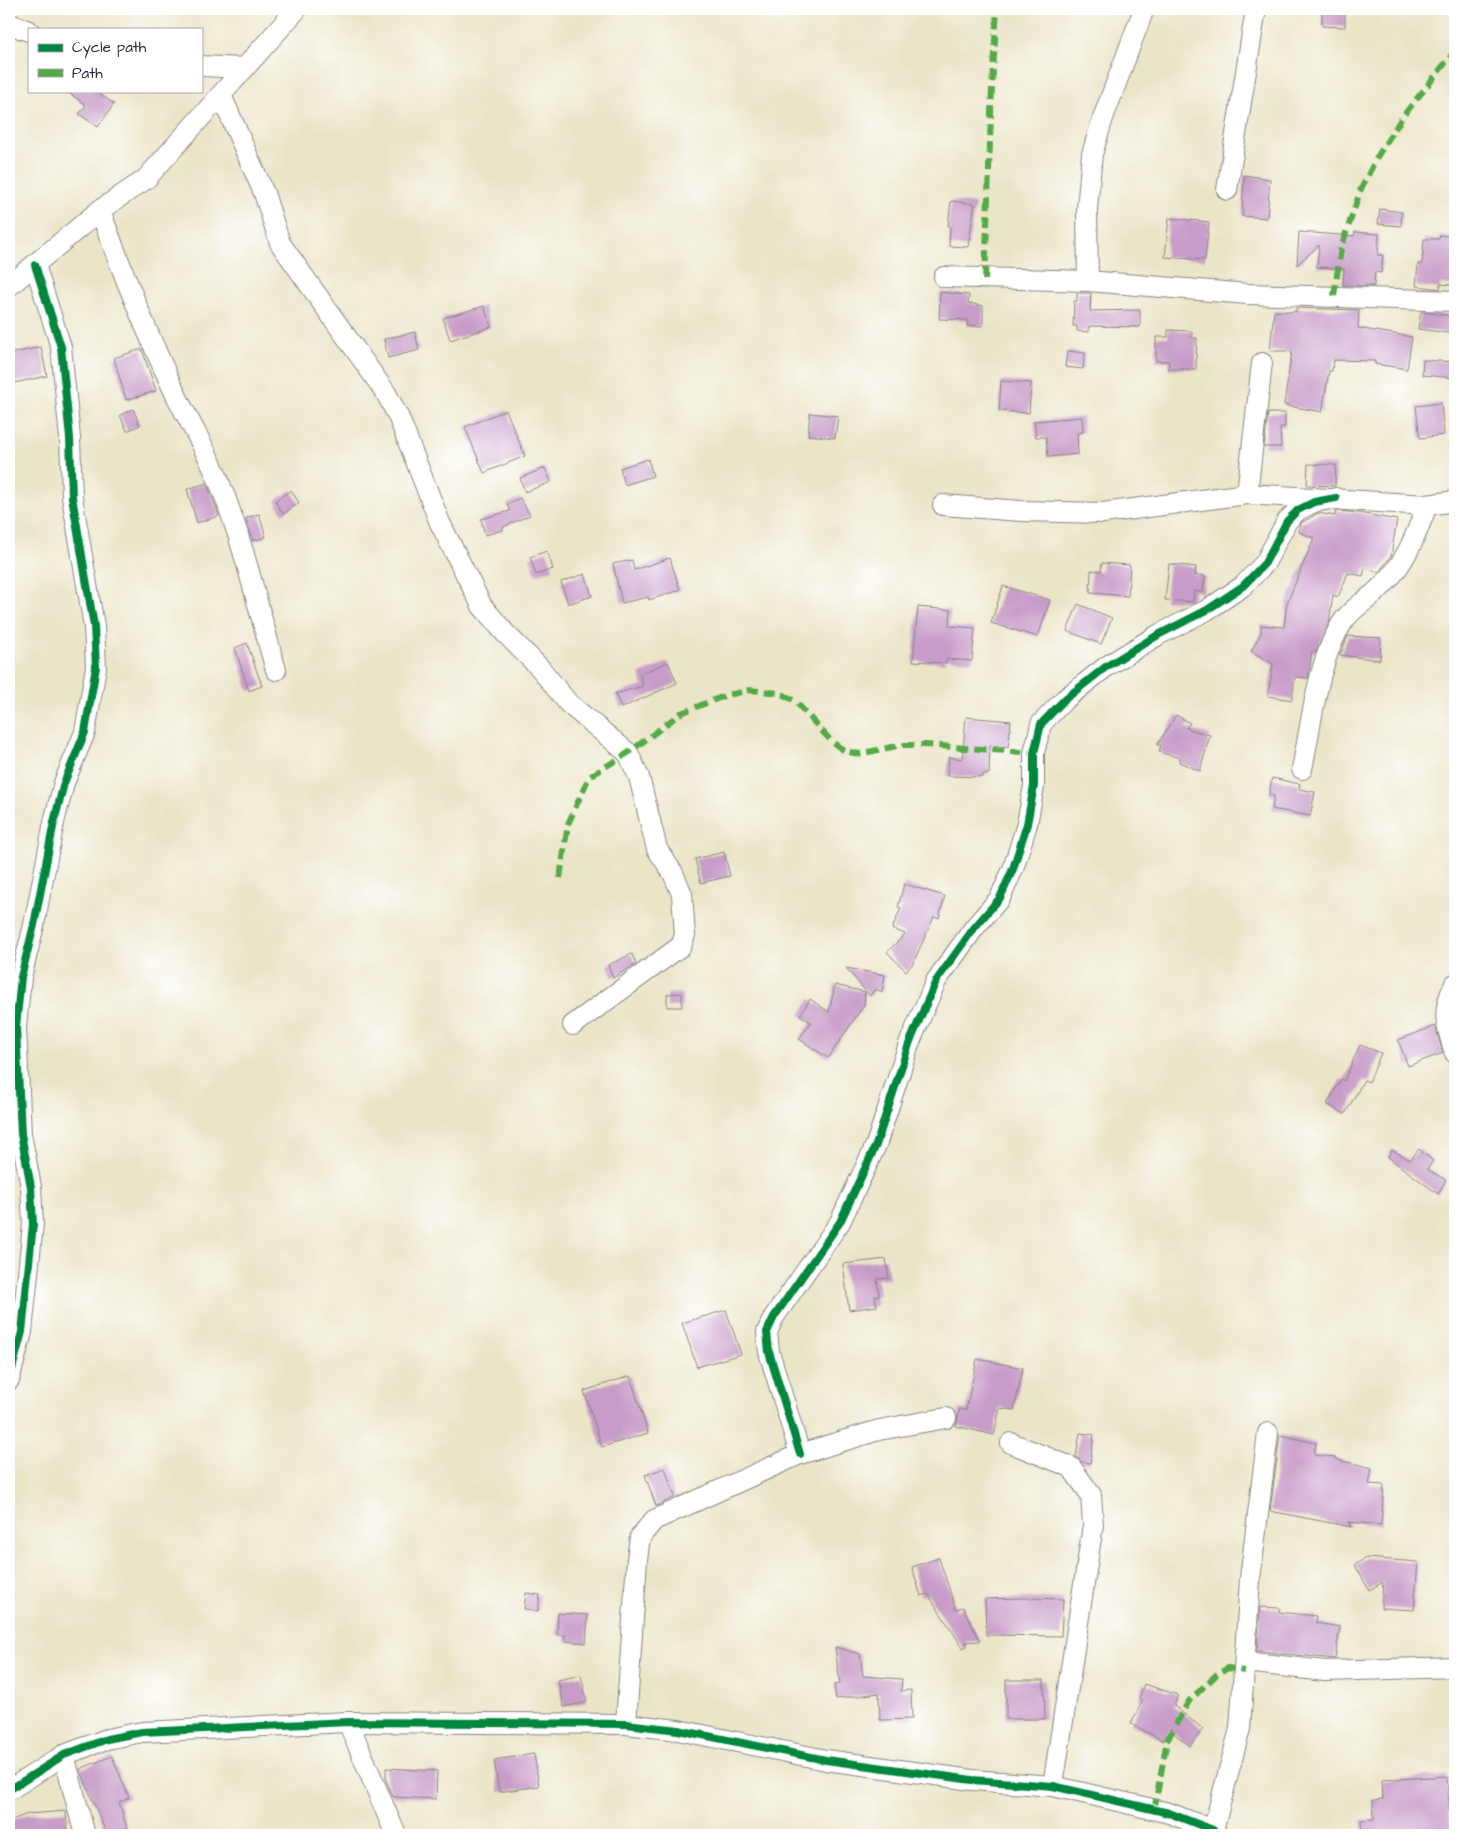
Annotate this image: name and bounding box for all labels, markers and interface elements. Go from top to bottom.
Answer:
legend [28,28,202,92]
text: Cycle path [72,37,147,59]
text: Path [72,63,103,84]

